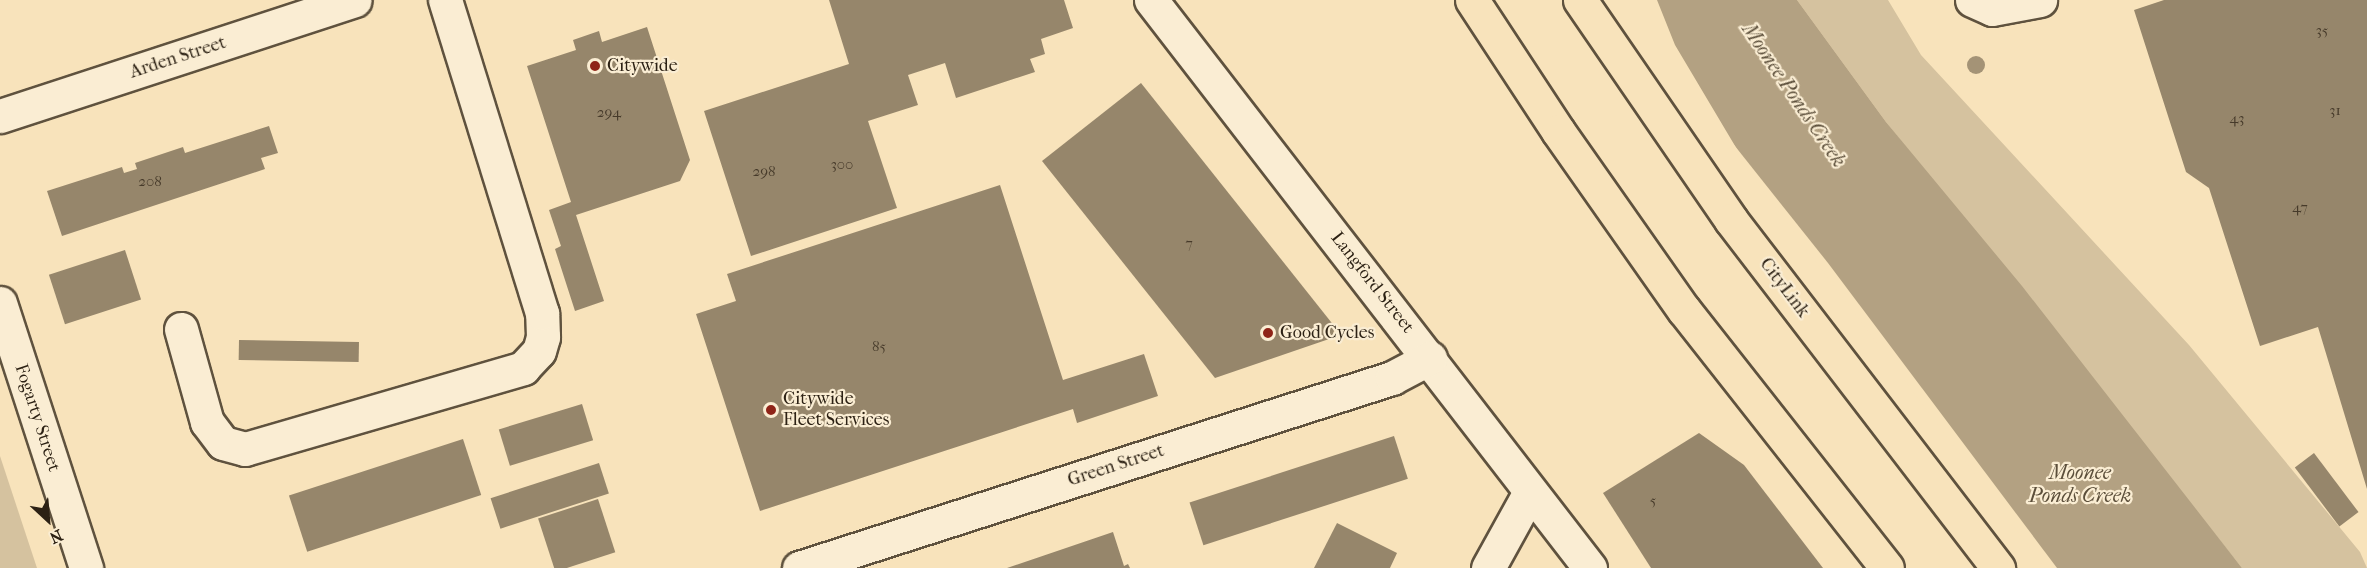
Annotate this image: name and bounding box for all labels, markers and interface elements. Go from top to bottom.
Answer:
water label: Moonee Ponds Creek [1737,18,1851,172]
house number: 35 [2316,22,2328,40]
street label: Arden Street [127,32,229,84]
place label: Citywide [607,55,678,77]
marker: Citywide [588,59,602,73]
house number: 31 [2329,102,2341,120]
house number: 294 [597,104,621,122]
house number: 43 [2229,110,2245,128]
house number: 300 [831,156,853,174]
house number: 298 [752,163,776,181]
house number: 208 [138,173,162,191]
house number: 47 [2292,199,2308,217]
street label: Langford Street [1326,228,1418,338]
house number: 7 [1185,235,1193,253]
street label: CityLink [1755,254,1813,322]
place label: Good Cycles [1280,322,1374,344]
marker: Good Cycles [1261,326,1275,340]
house number: 85 [872,338,886,356]
street label: Fogarty Street [9,362,65,474]
place label: Citywide Fleet Services [783,389,889,432]
marker: Citywide Fleet Services [764,403,778,417]
street label: Green Street [1065,440,1167,492]
water label: Moonee Ponds Creek [2029,460,2131,507]
north arrow [18,490,78,550]
house number: 5 [1650,492,1656,510]
text: N [46,525,66,548]

